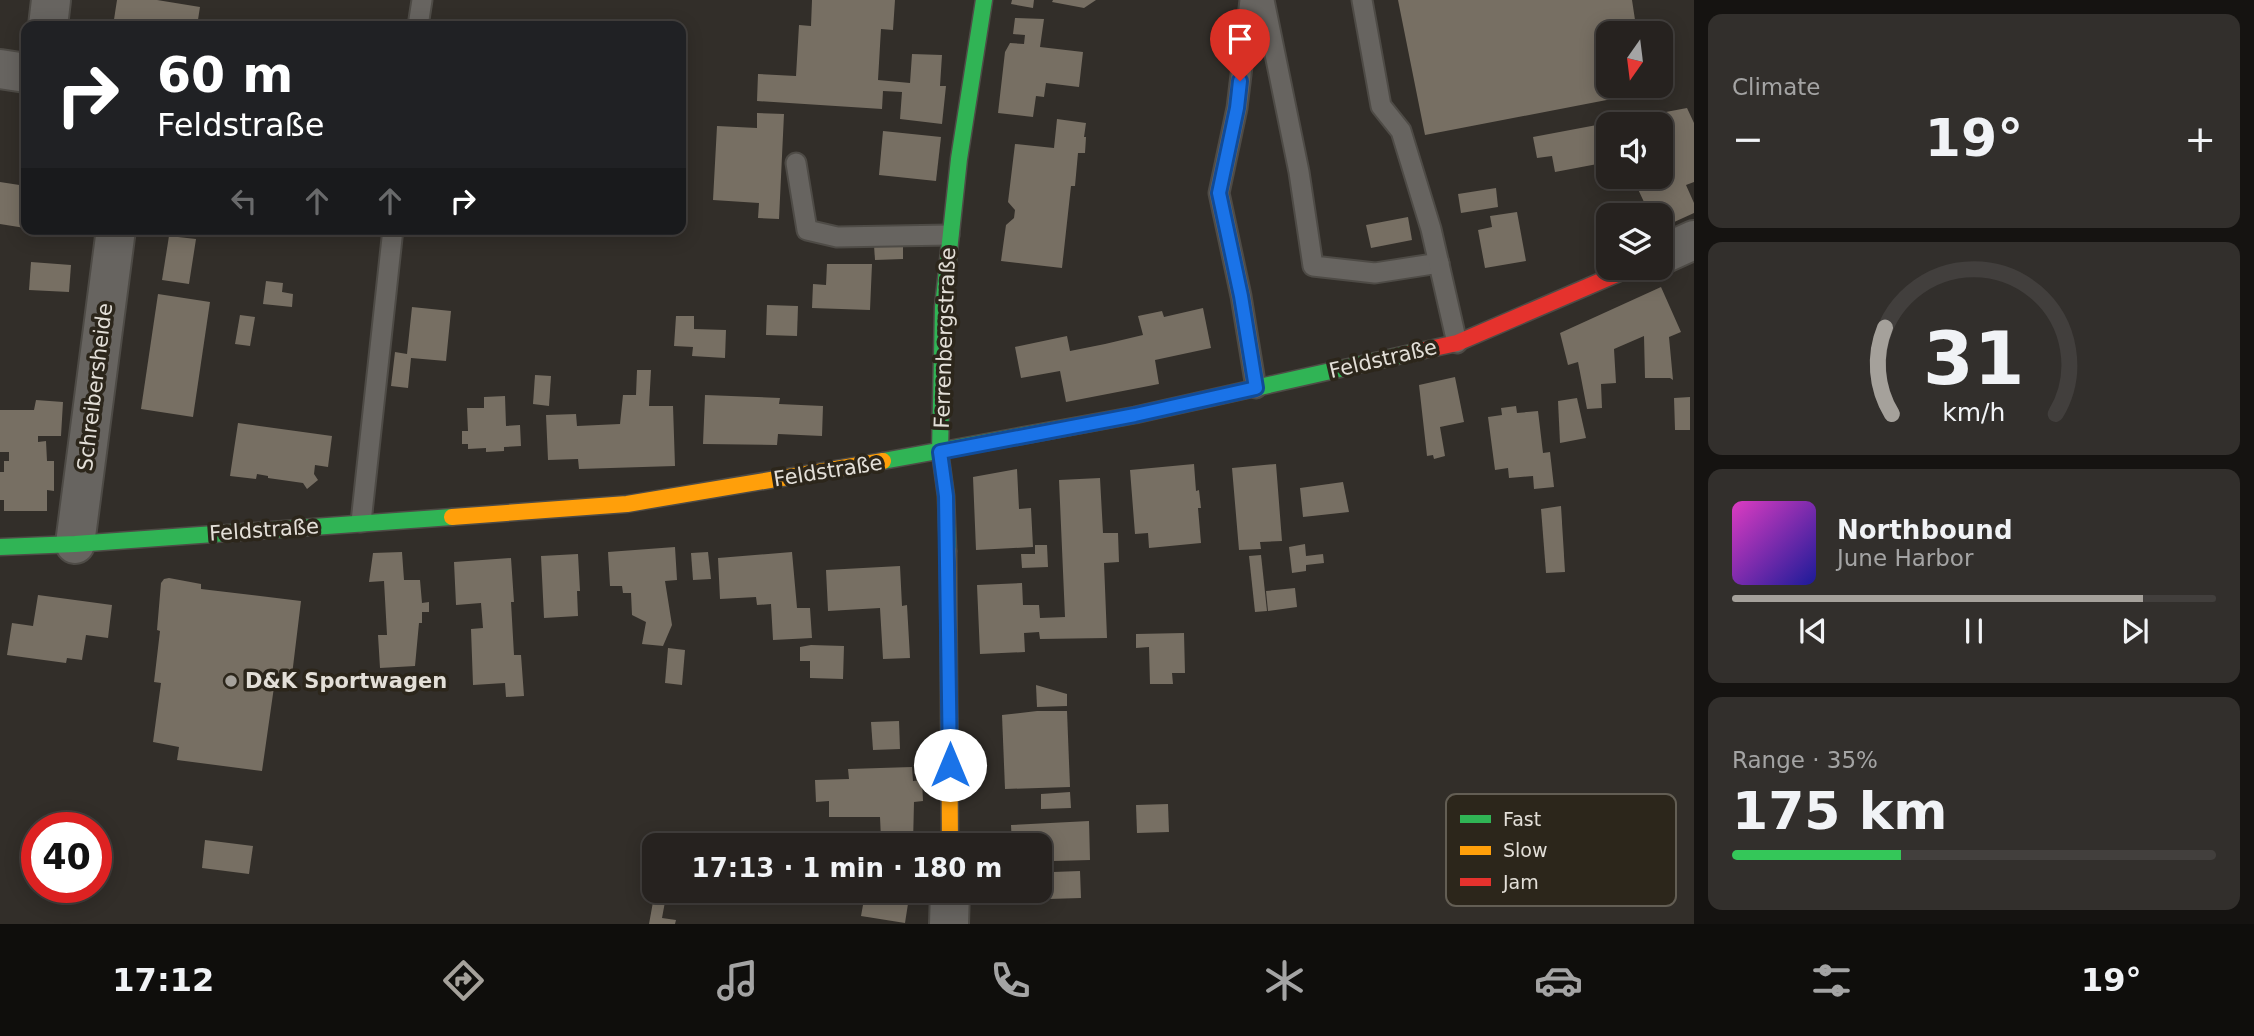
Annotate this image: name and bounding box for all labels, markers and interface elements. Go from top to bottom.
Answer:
pin [1210,9,1270,81]
icon: arrive [1221,20,1259,58]
north arrow [1596,21,1673,98]
map controls [1596,21,1673,280]
text: 60 m [157,47,293,104]
icon: right [42,49,133,140]
text: Climate [1732,74,1821,100]
text: Feldstraße [157,106,324,144]
text: 19° [1925,108,2023,168]
button: sound [1596,112,1673,189]
text: − [1732,117,1764,161]
text: + [2184,117,2216,161]
icon: left [225,182,263,220]
icon: ahead [298,182,336,220]
icon: ahead [371,182,409,220]
icon: right [444,182,482,220]
button: layers [1596,203,1673,280]
street label: Ferrenbergstraße [930,247,960,429]
street label: Schreibersheide [73,302,117,472]
text: 31 [1923,317,2025,402]
street label: Feldstraße [1327,335,1439,383]
text: km/h [1942,398,2006,427]
street label: Feldstraße [772,451,884,491]
street label: Feldstraße [208,514,320,546]
text: Northbound [1837,515,2013,545]
text: June Harbor [1837,545,1973,571]
icon: previous [1794,612,1832,650]
icon: pause [1955,612,1993,650]
icon: next [2116,612,2154,650]
place label: D&K Sportwagen [245,669,447,693]
marker: D&K Sportwagen [223,673,239,689]
position arrow [913,728,987,802]
text: Range · 35% [1732,747,1878,773]
text: 175 km [1732,781,1947,841]
legend [1446,794,1676,906]
text: Fast [1503,808,1541,830]
speed limit sign: 40 [21,812,112,903]
text: Slow [1503,839,1548,861]
text: 17:13 · 1 min · 180 m [692,853,1002,883]
text: Jam [1502,871,1539,893]
icon: directions [439,956,488,1005]
icon: music [713,956,762,1005]
icon: phone [986,956,1035,1005]
icon: climate [1260,956,1309,1005]
icon: car [1534,956,1583,1005]
icon: filters [1807,956,1856,1005]
text: 17:12 [112,961,214,999]
text: 19° [2081,961,2142,999]

